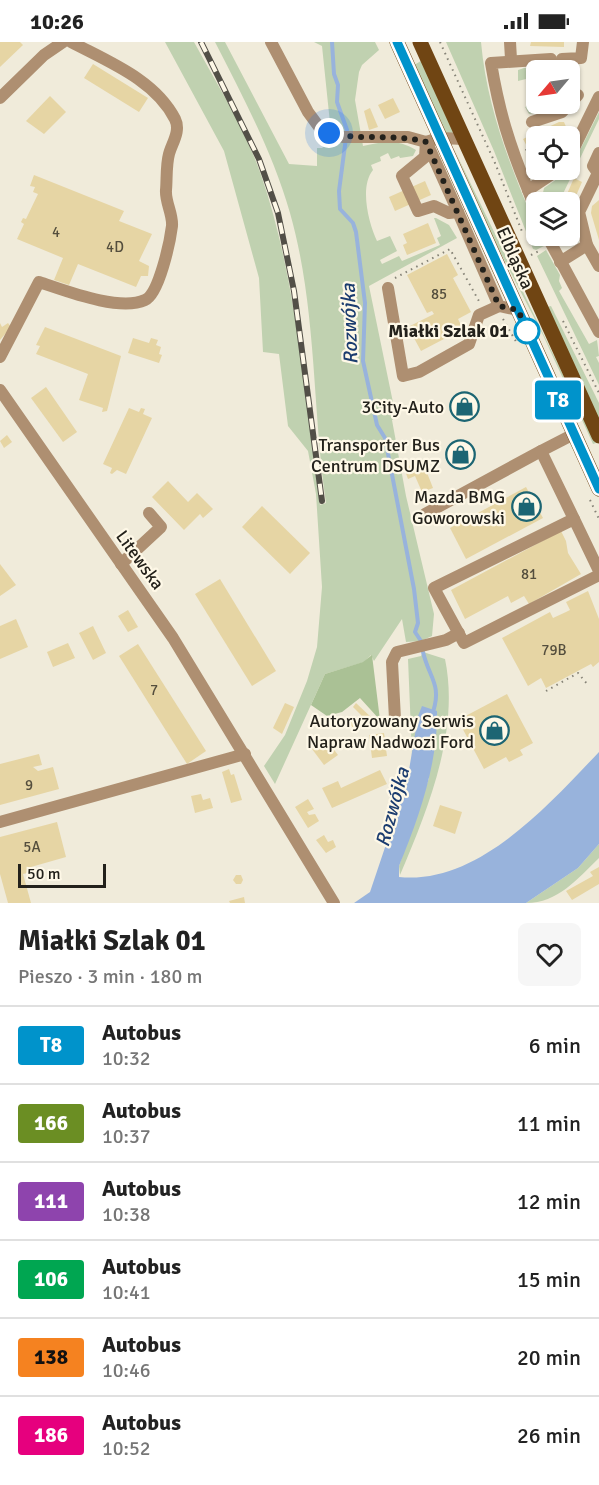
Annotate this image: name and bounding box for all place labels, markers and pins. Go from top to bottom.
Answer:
marker: Miałki Szlak 01 [514,318,540,344]
place label: Miałki Szlak 01 [388,320,509,342]
shop icon: 3City-Auto [449,391,481,423]
place label: 3City-Auto [361,396,444,418]
place label: Transporter Bus Centrum DSUMZ [311,434,440,477]
shop icon: Transporter Bus Centrum DSUMZ [445,439,477,471]
place label: Mazda BMG Goworowski [412,486,505,529]
shop icon: Mazda BMG Goworowski [510,491,542,523]
place label: Autoryzowany Serwis Napraw Nadwozi Ford [307,710,474,753]
shop icon: Autoryzowany Serwis Napraw Nadwozi Ford [479,715,511,747]

